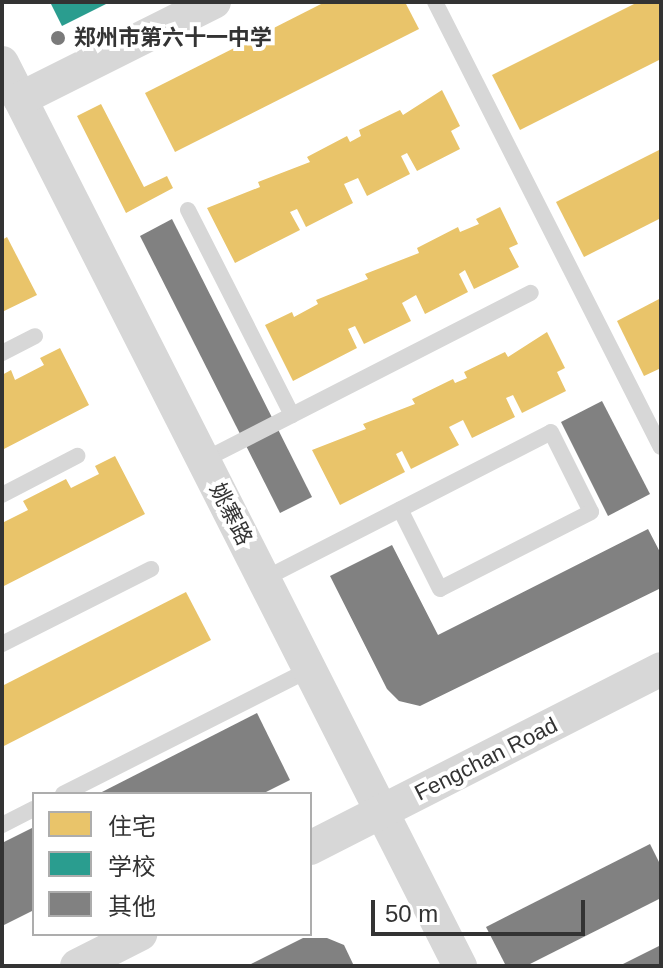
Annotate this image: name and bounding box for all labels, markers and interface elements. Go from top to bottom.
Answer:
place label: 郑州市第六十一中学 [74,25,272,51]
marker: 郑州市第六十一中学 [49,29,67,47]
street label: 姚寨路 [204,479,258,549]
street label: Fengchan Road [410,712,562,806]
legend [32,792,312,936]
text: 住宅 [108,813,156,840]
text: 学校 [108,853,156,880]
scale bar [375,884,589,934]
text: 其他 [108,893,156,920]
text: 50 m [385,900,438,927]

